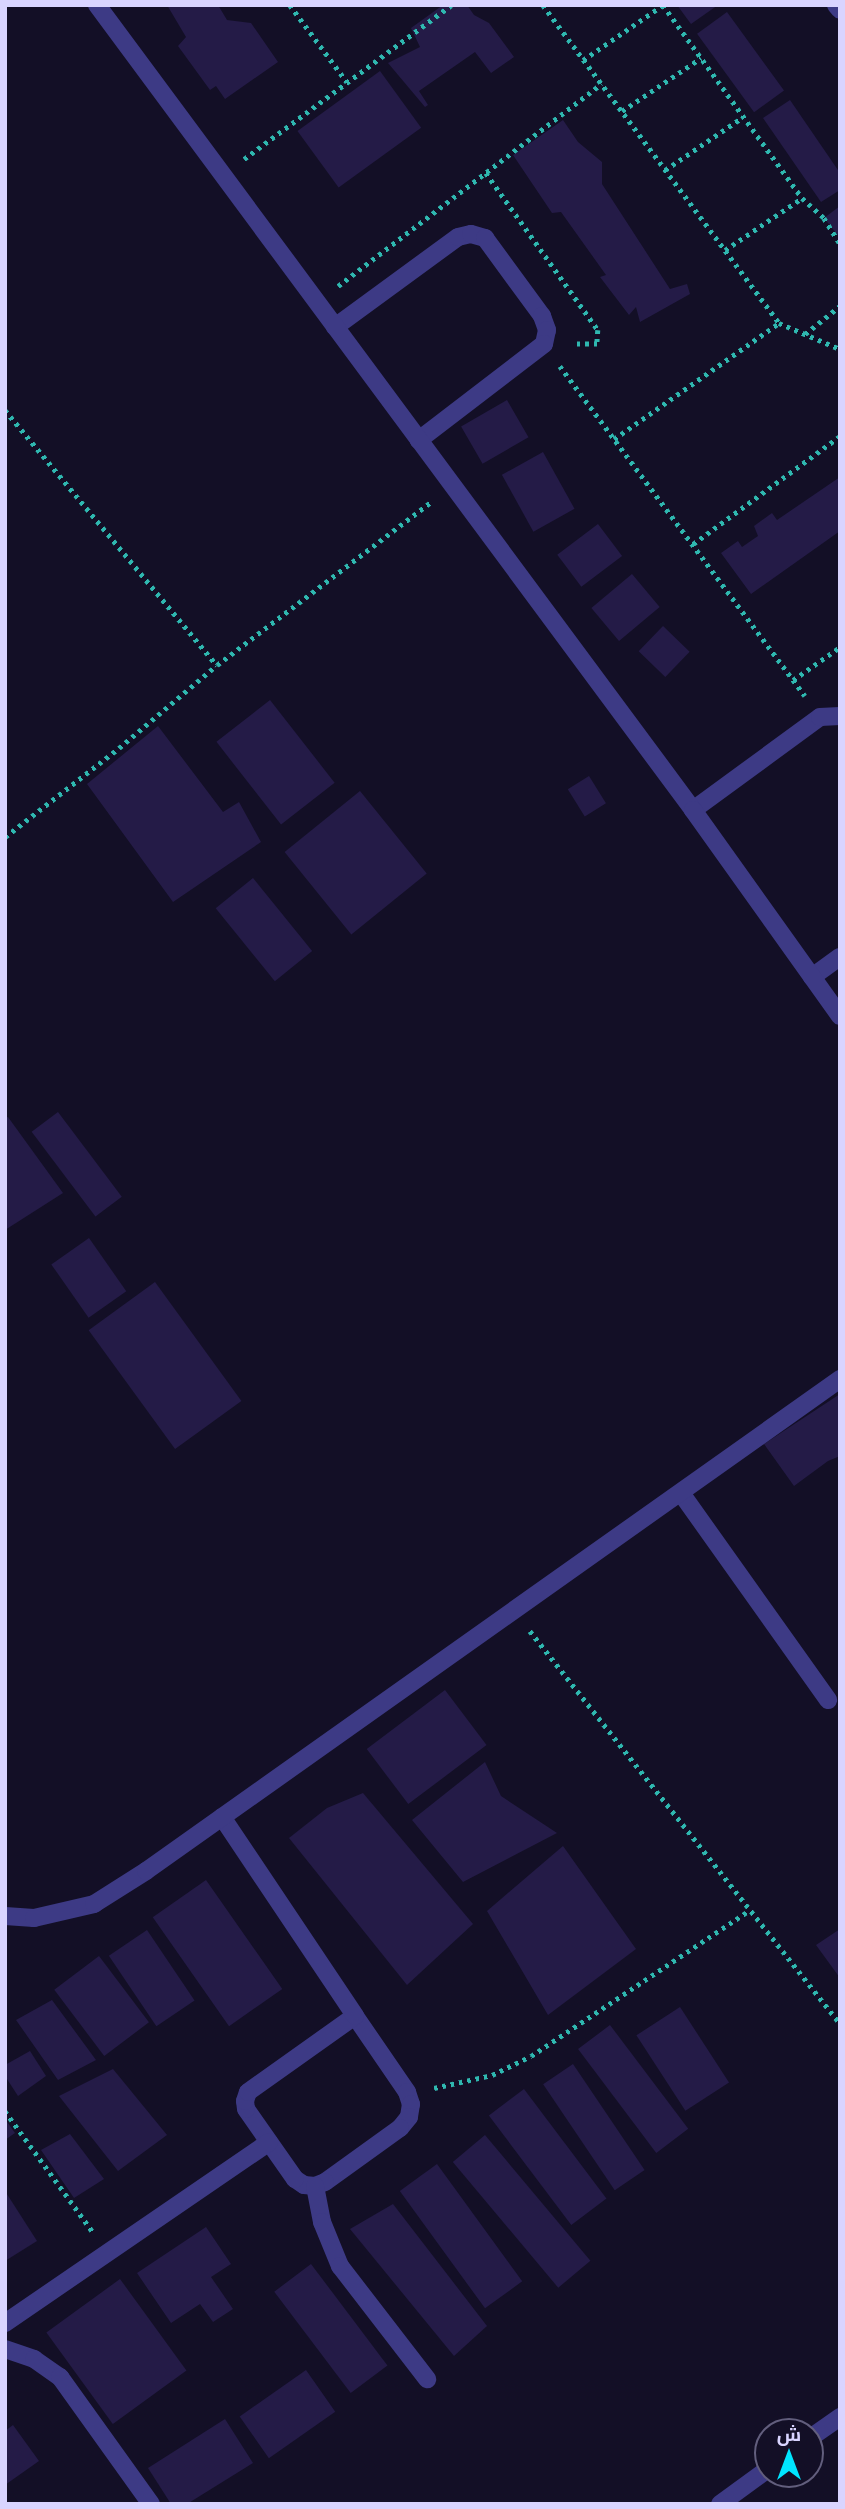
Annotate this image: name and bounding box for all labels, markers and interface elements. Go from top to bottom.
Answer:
north arrow [754,2418,824,2488]
text: ش [777,2423,801,2445]

